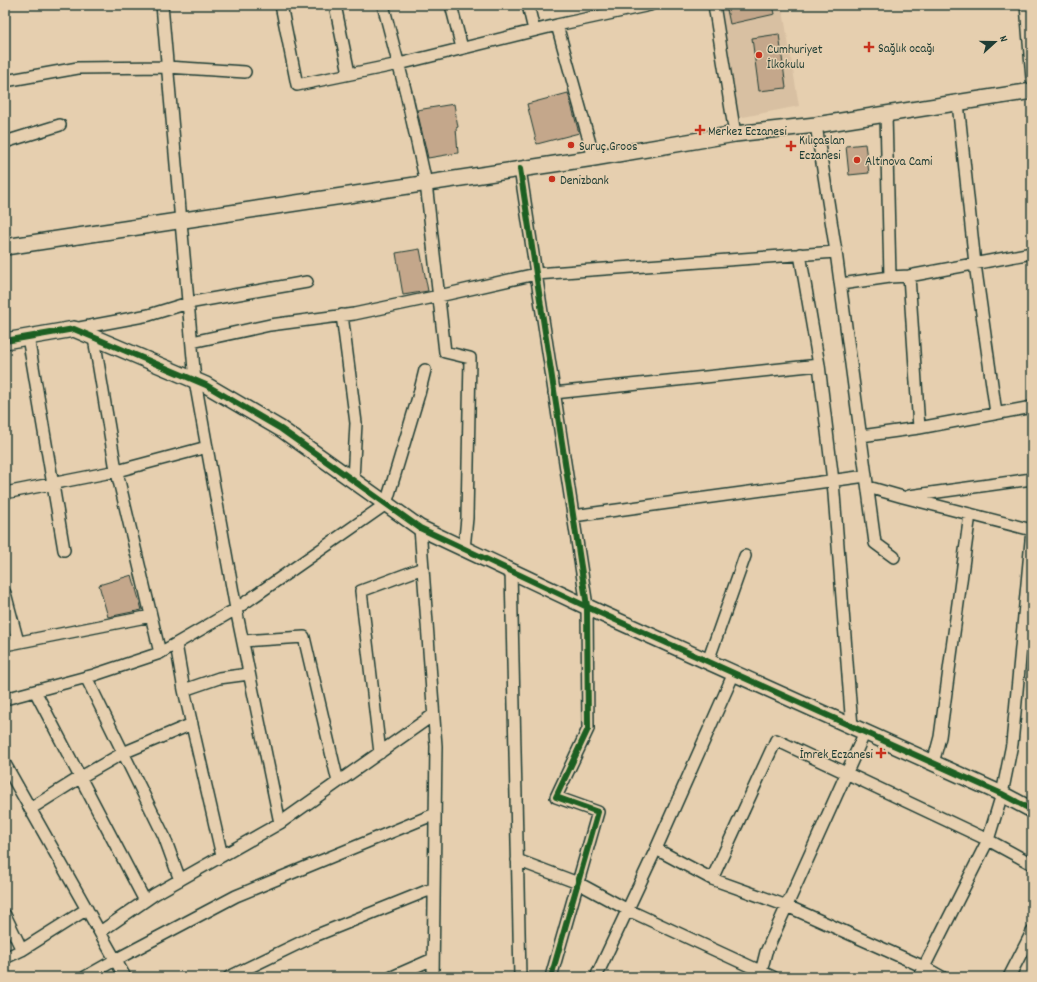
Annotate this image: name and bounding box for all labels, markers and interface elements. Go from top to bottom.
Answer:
north arrow [975,22,1015,62]
text: N [994,34,1011,45]
place label: Sağlık ocağı [878,40,935,59]
place label: Cumhuriyet İlkokulu [767,41,823,75]
marker: Sağlık ocağı [863,41,875,53]
marker: Cumhuriyet İlkokulu [754,50,764,60]
place label: Merkez Eczanesi [708,123,787,142]
marker: Merkez Eczanesi [695,125,705,135]
place label: Kılıçaslan Eczanesi [799,132,845,166]
place label: Suruç Groos [579,138,637,157]
marker: Suruç Groos [566,140,576,150]
marker: Kılıçaslan Eczanesi [786,141,796,151]
place label: Altınova Cami [865,153,933,172]
marker: Altınova Cami [852,155,862,165]
place label: Denizbank [560,172,609,191]
marker: Denizbank [547,174,557,184]
place label: İmrek Eczanesi [800,746,874,765]
marker: İmrek Eczanesi [876,748,886,758]

